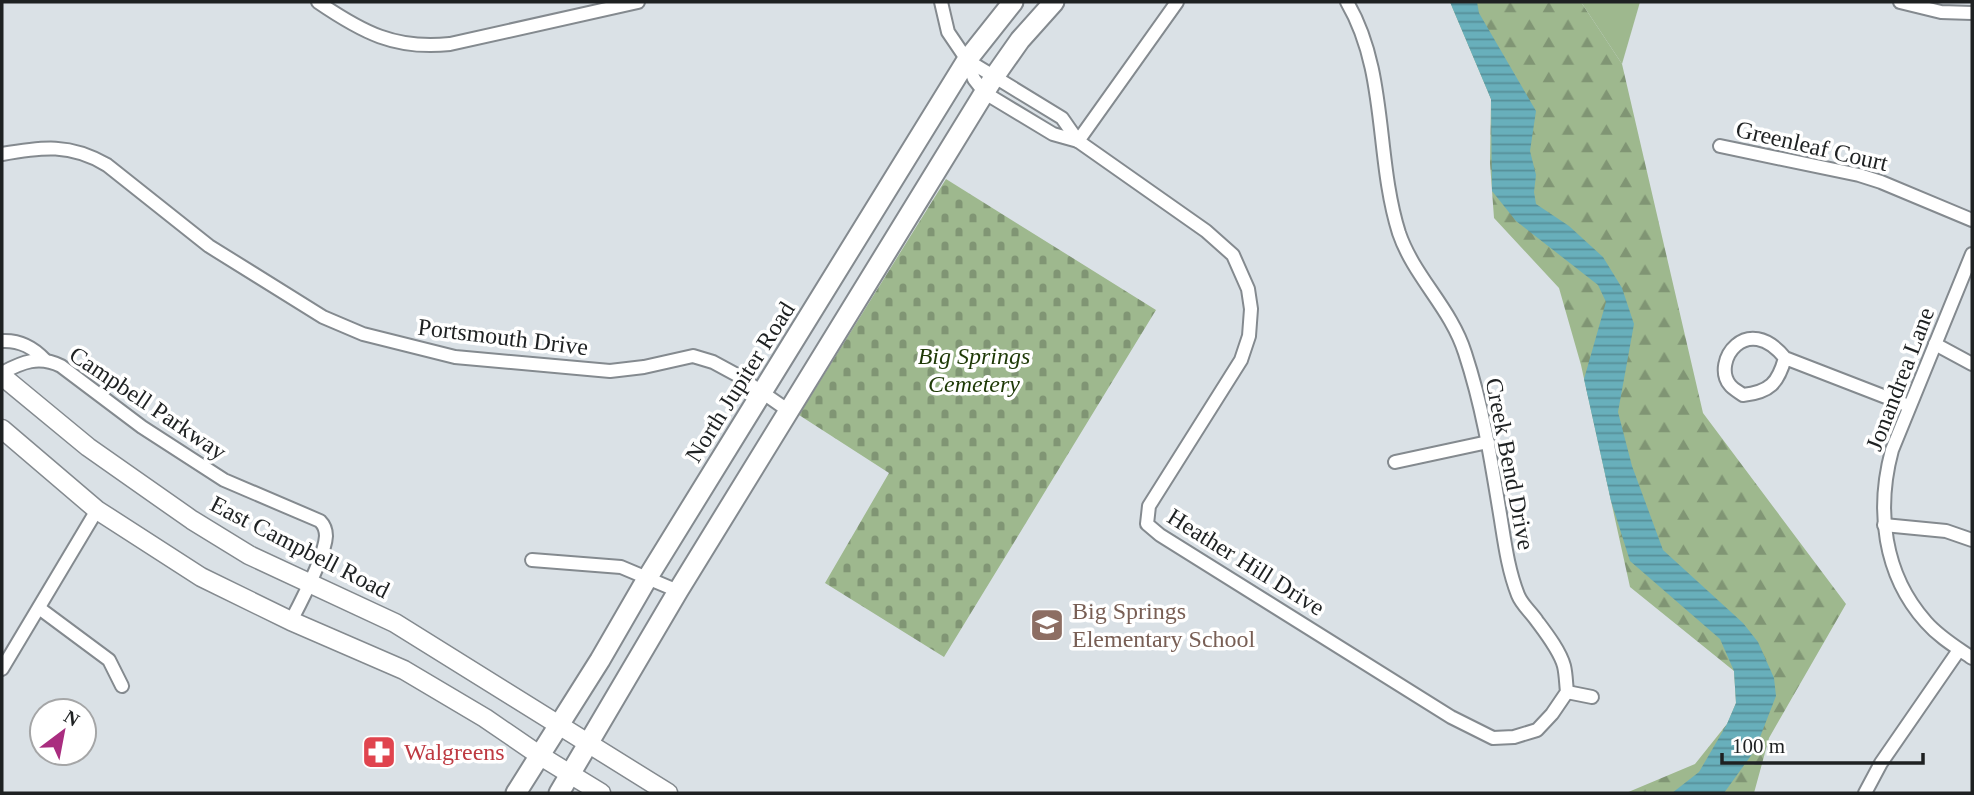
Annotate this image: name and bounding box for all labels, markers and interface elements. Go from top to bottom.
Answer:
street label: Greenleaf Court [1733,116,1891,176]
street label: North Jupiter Road [680,297,800,467]
street label: Jonandrea Lane [1861,304,1939,454]
street label: Portsmouth Drive [416,314,590,360]
street label: Campbell Parkway [65,341,231,465]
park label: Big Springs Cemetery [918,343,1030,397]
street label: Creek Bend Drive [1481,376,1539,552]
street label: East Campbell Road [206,491,394,603]
street label: Heather Hill Drive [1163,503,1329,621]
place label: Big Springs Elementary School [1072,598,1256,652]
school or university icon: Big Springs Elementary School [1028,606,1066,644]
north arrow [28,697,98,767]
text: N [60,705,83,731]
scale bar [1722,722,1923,766]
pharmacy icon: Walgreens [360,733,398,771]
text: 100 m [1732,734,1785,758]
place label: Walgreens [404,739,505,765]

